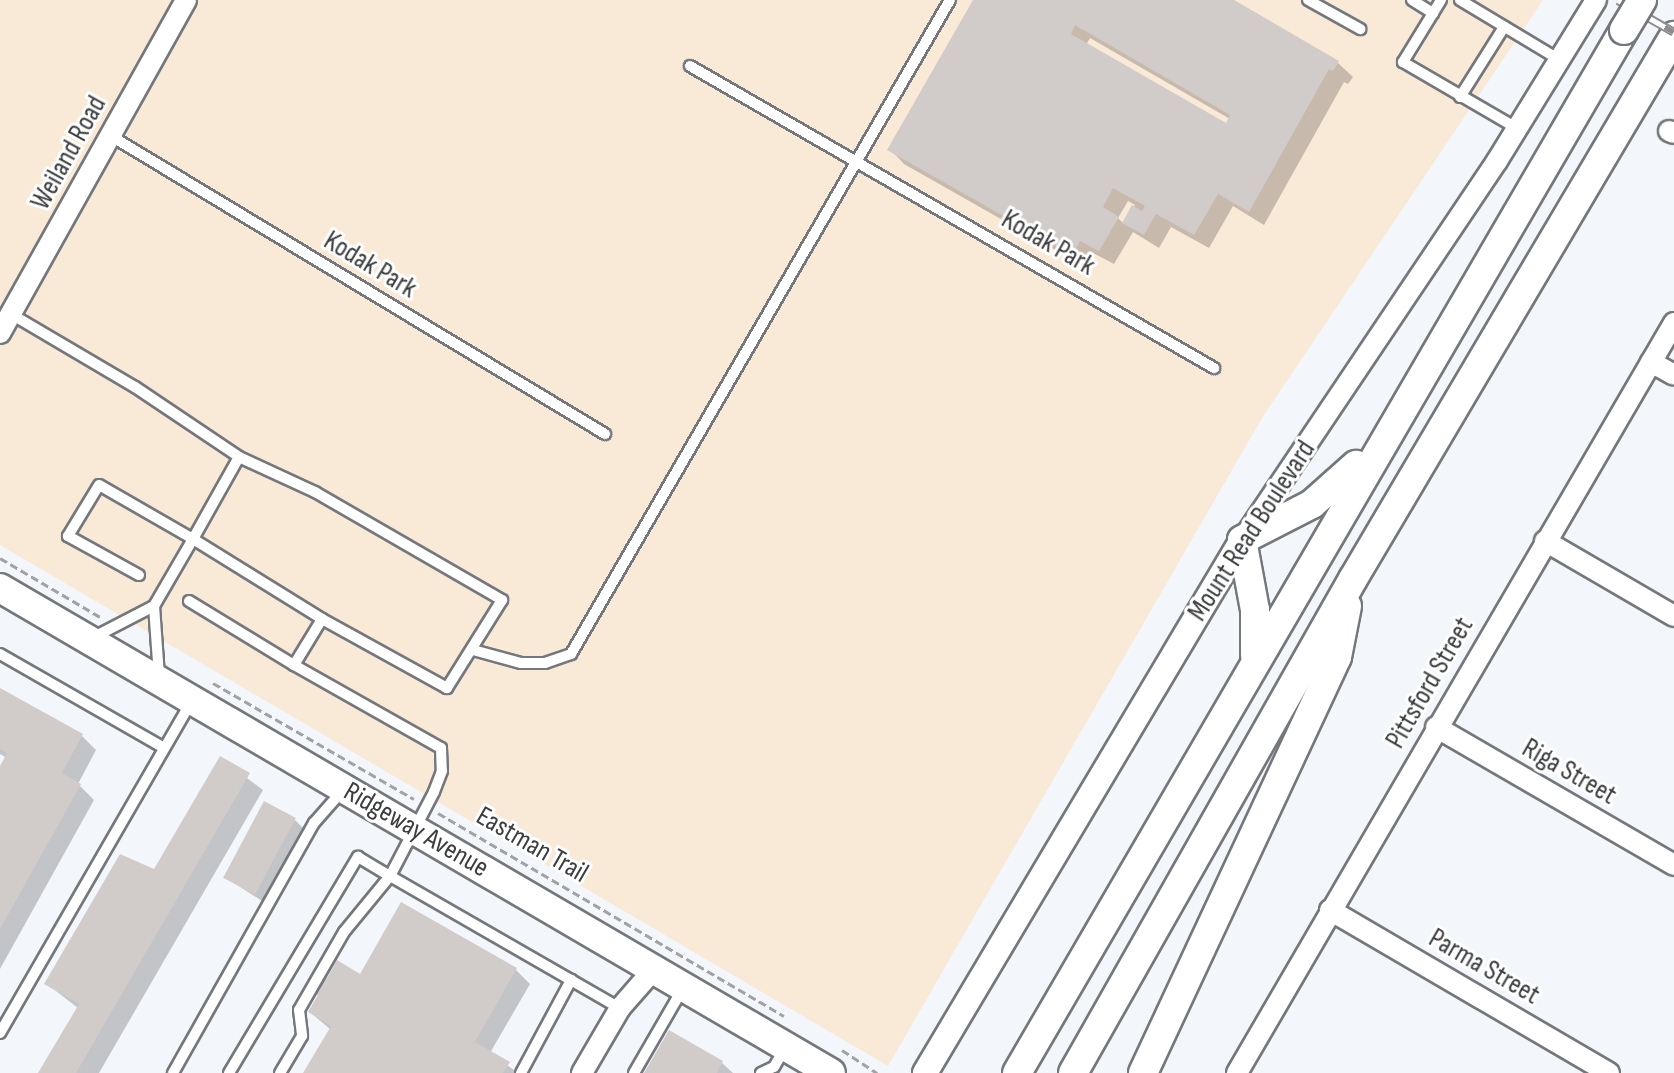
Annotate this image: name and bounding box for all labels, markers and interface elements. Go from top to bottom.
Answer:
street label: Weiland Road [24,90,114,216]
street label: Kodak Park [995,203,1101,283]
street label: Kodak Park [317,224,423,306]
street label: Mount Read Boulevard [1181,434,1323,628]
street label: Pittsford Street [1379,611,1481,755]
street label: Riga Street [1516,732,1622,812]
street label: Ridgeway Avenue [338,775,494,885]
street label: Eastman Trail [470,800,594,890]
street label: Parma Street [1423,922,1545,1012]

